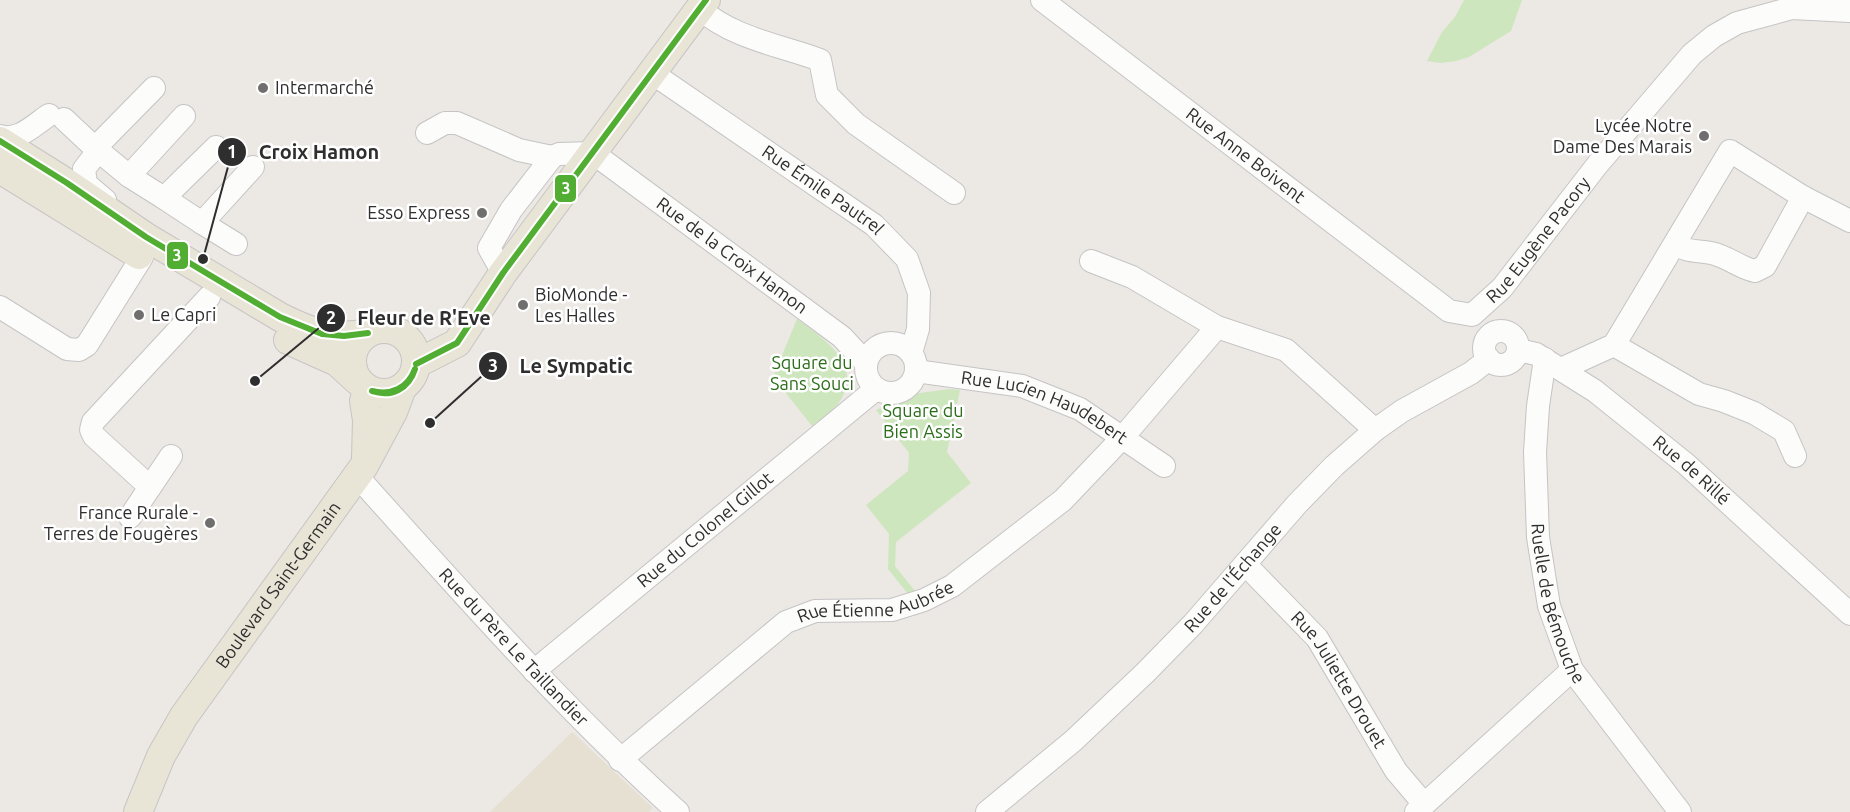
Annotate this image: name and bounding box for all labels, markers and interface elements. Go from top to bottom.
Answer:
place label: Intermarché [275,77,374,97]
marker: Intermarché [256,81,270,95]
street label: Rue Anne Boivent [1183,103,1309,206]
place label: Lycée Notre Dame Des Marais [1553,115,1692,156]
marker: Lycée Notre Dame Des Marais [1697,129,1711,143]
callout: Croix Hamon [217,133,391,171]
text: Croix Hamon [259,140,379,163]
street label: Rue Émile Pautrel [759,140,889,238]
text: 1 [227,141,237,161]
street label: Rue Eugène Pacory [1482,172,1594,306]
line badge: 3 [554,174,577,203]
text: 3 [561,179,571,197]
street label: Rue de la Croix Hamon [653,193,812,317]
place label: Esso Express [367,202,470,222]
marker: Esso Express [475,206,489,220]
line badge: 3 [166,241,189,270]
text: 3 [172,246,182,264]
place label: BioMonde - Les Halles [535,284,628,325]
marker: BioMonde - Les Halles [516,298,530,312]
callout: Fleur de R'Eve [316,299,503,337]
place label: Le Capri [151,304,216,324]
text: Fleur de R'Eve [357,306,491,329]
text: 2 [326,307,336,327]
marker: Le Capri [132,308,146,322]
callout: Le Sympatic [478,347,645,385]
park label: Square du Sans Souci [770,352,854,393]
text: Le Sympatic [519,354,633,377]
text: 3 [488,355,498,375]
street label: Rue Lucien Haudebert [960,366,1132,447]
park label: Square du Bien Assis [882,400,964,441]
street label: Rue de Rillé [1650,431,1735,508]
street label: Rue du Colonel Gillot [633,467,776,591]
street label: Boulevard Saint-Germain [211,498,344,671]
place label: France Rurale - Terres de Fougères [44,502,198,543]
marker: France Rurale - Terres de Fougères [203,516,217,530]
street label: Rue de l'Échange [1180,519,1285,636]
street label: Ruelle de Bémouche [1529,523,1589,687]
street label: Rue du Père Le Taillandier [436,564,593,730]
street label: Rue Étienne Aubrée [794,576,957,626]
street label: Rue Juliette Drouet [1288,607,1391,751]

